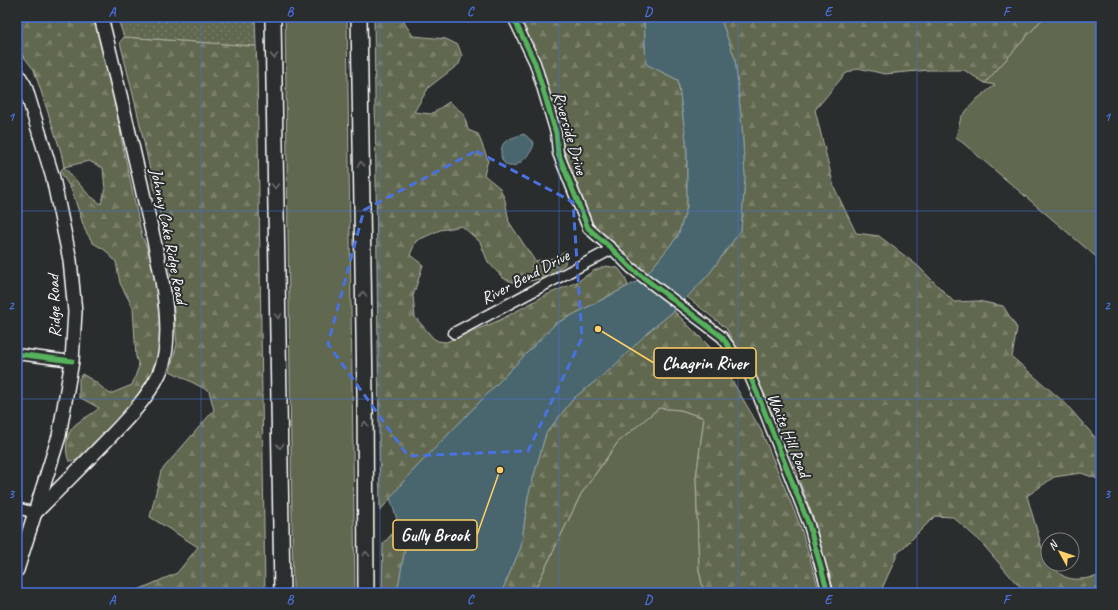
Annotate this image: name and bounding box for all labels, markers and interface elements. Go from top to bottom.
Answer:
text: A [109,4,117,20]
text: B [287,4,295,20]
text: C [467,4,475,20]
text: D [644,4,653,20]
text: E [825,4,834,20]
text: F [1003,4,1012,20]
one-way arrow [270,53,278,59]
street label: Riverside Drive [548,89,592,178]
text: 1 [8,109,16,125]
text: 1 [1104,109,1112,125]
one-way arrow [357,161,365,167]
street label: Johnny Cake Ridge Road [145,166,193,309]
one-way arrow [271,183,279,189]
street label: River Bend Drive [477,244,574,309]
street label: Ridge Road [42,272,66,338]
one-way arrow [359,291,367,297]
text: 2 [8,298,15,314]
text: 2 [1104,298,1111,314]
one-way arrow [274,313,282,319]
callout: Chagrin River [654,348,756,378]
text: Chagrin River [662,352,751,374]
street label: Waite Hill Road [763,390,816,482]
one-way arrow [361,421,369,427]
one-way arrow [276,443,284,449]
text: 3 [8,486,15,502]
text: 3 [1104,486,1111,502]
callout: Gully Brook [393,520,477,550]
text: Gully Brook [401,524,471,546]
north arrow [1040,532,1080,572]
text: N [1045,537,1061,553]
one-way arrow [361,551,370,557]
text: A [109,592,117,608]
text: B [287,592,295,608]
text: C [467,592,475,608]
text: D [644,592,653,608]
text: E [825,592,834,608]
text: F [1003,592,1012,608]

